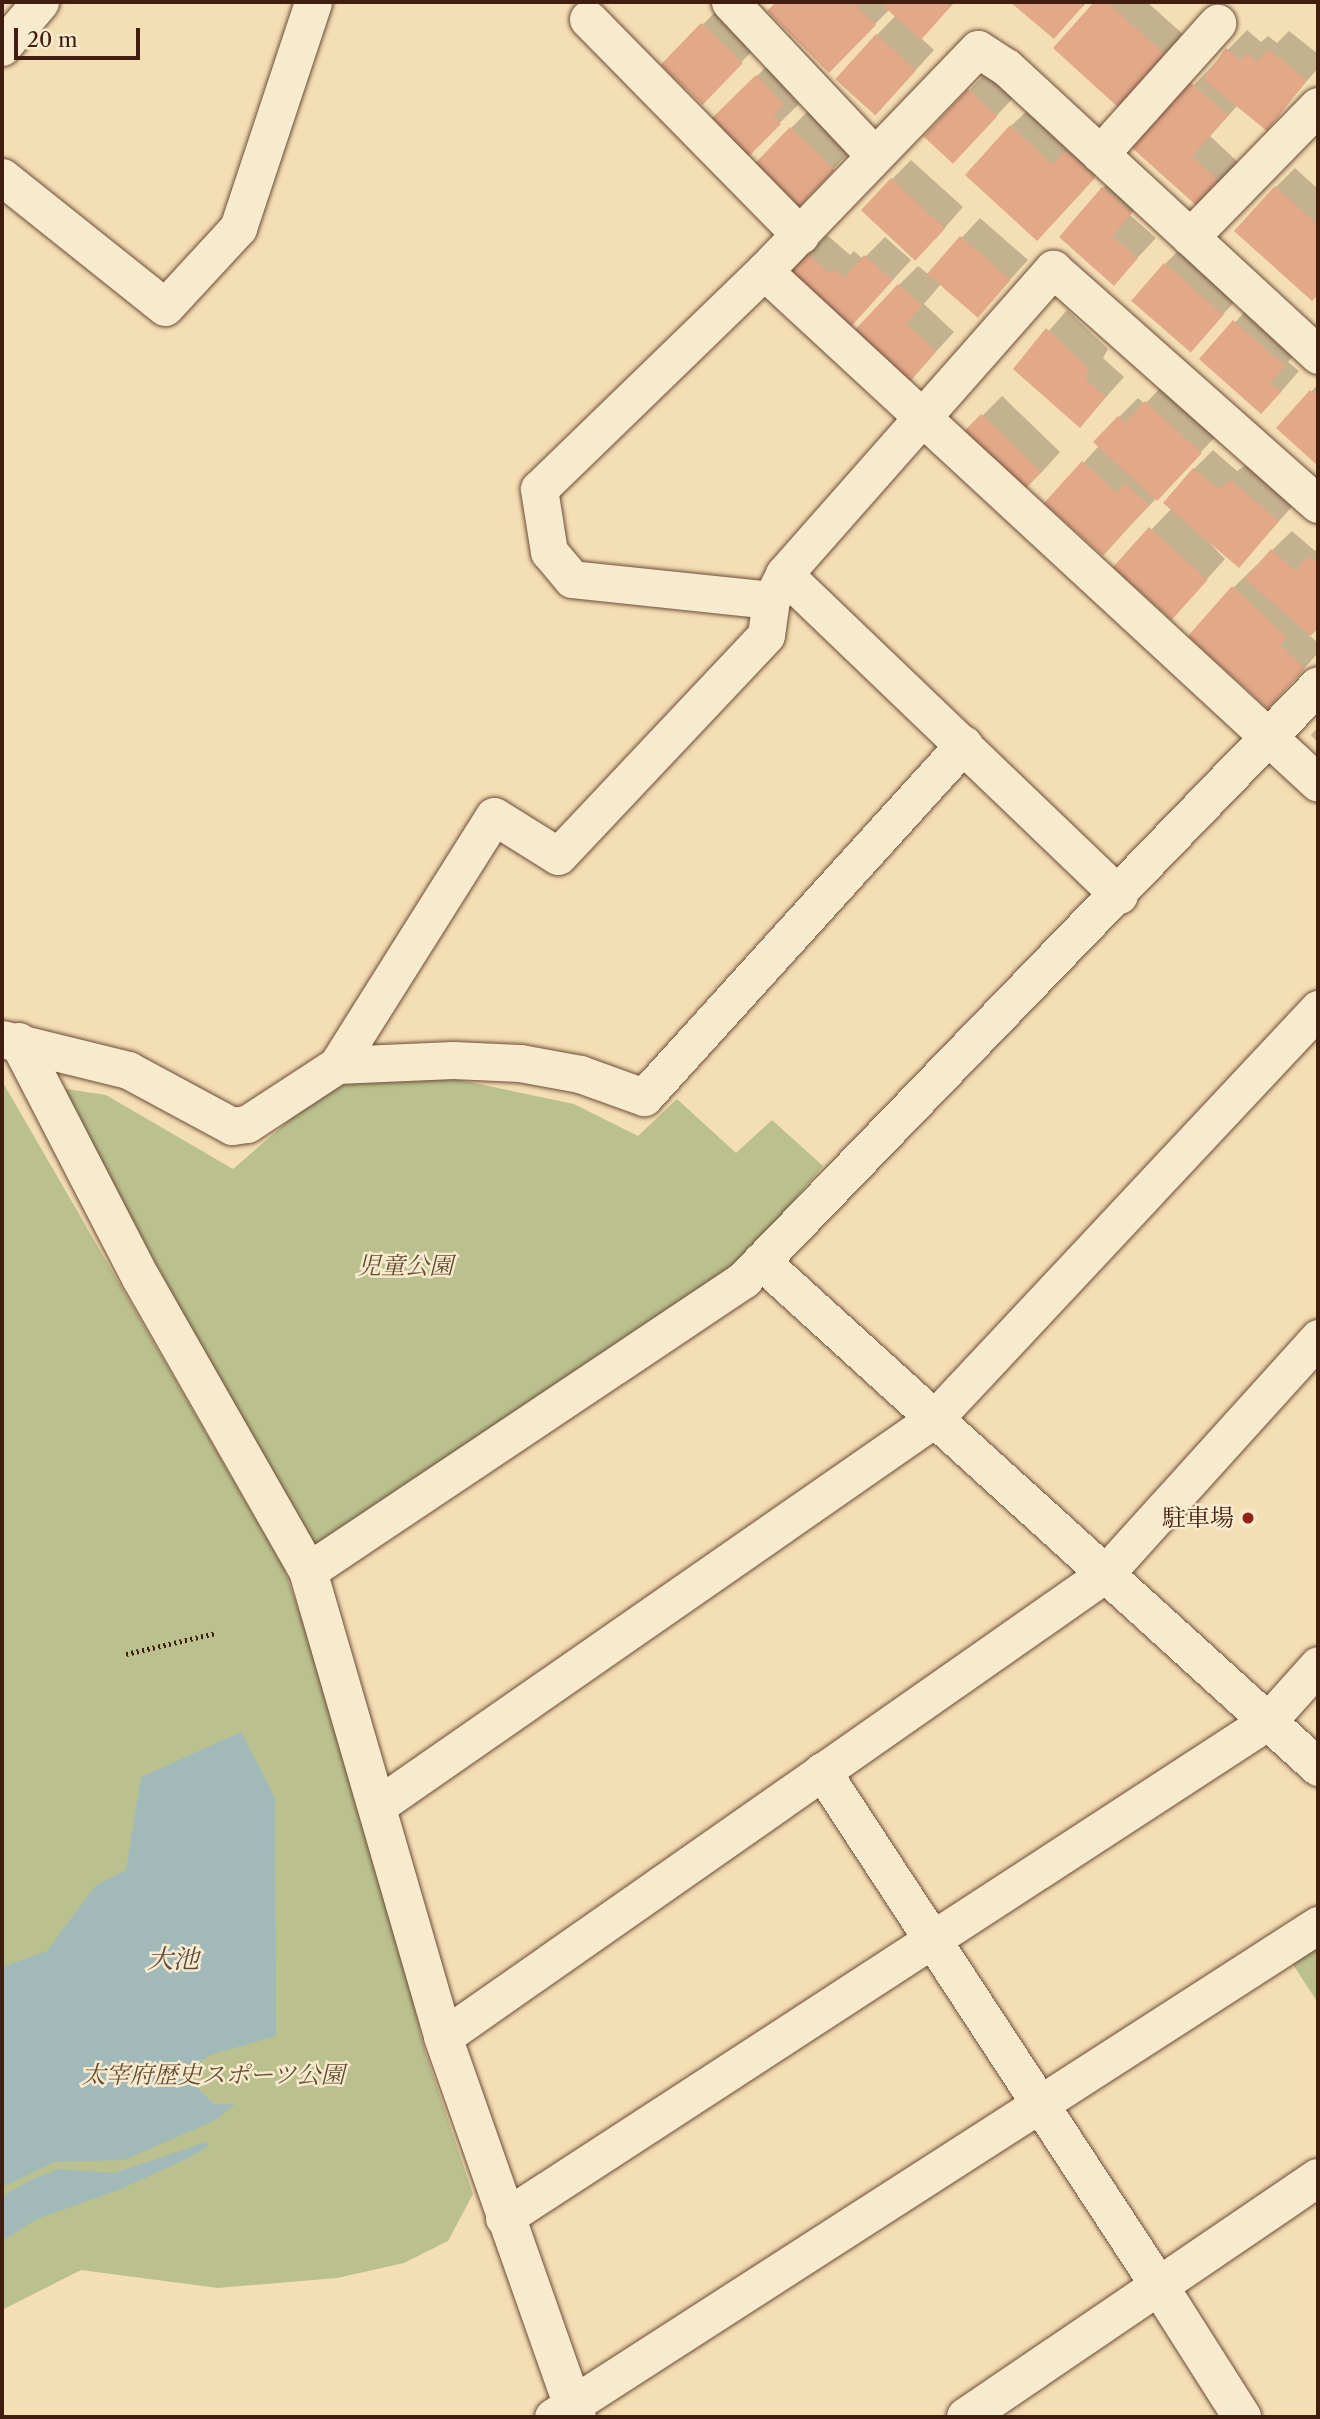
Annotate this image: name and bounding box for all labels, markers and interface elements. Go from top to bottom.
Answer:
scale bar [18,14,144,58]
text: 20 m [27,27,78,52]
park label: 児童公園 [357,1252,453,1280]
place label: 駐車場 [1162,1504,1234,1532]
marker: 駐車場 [1240,1510,1256,1526]
water label: 大池 [147,1944,199,1976]
park label: 太宰府歴史スポーツ公園 [81,2061,345,2089]

